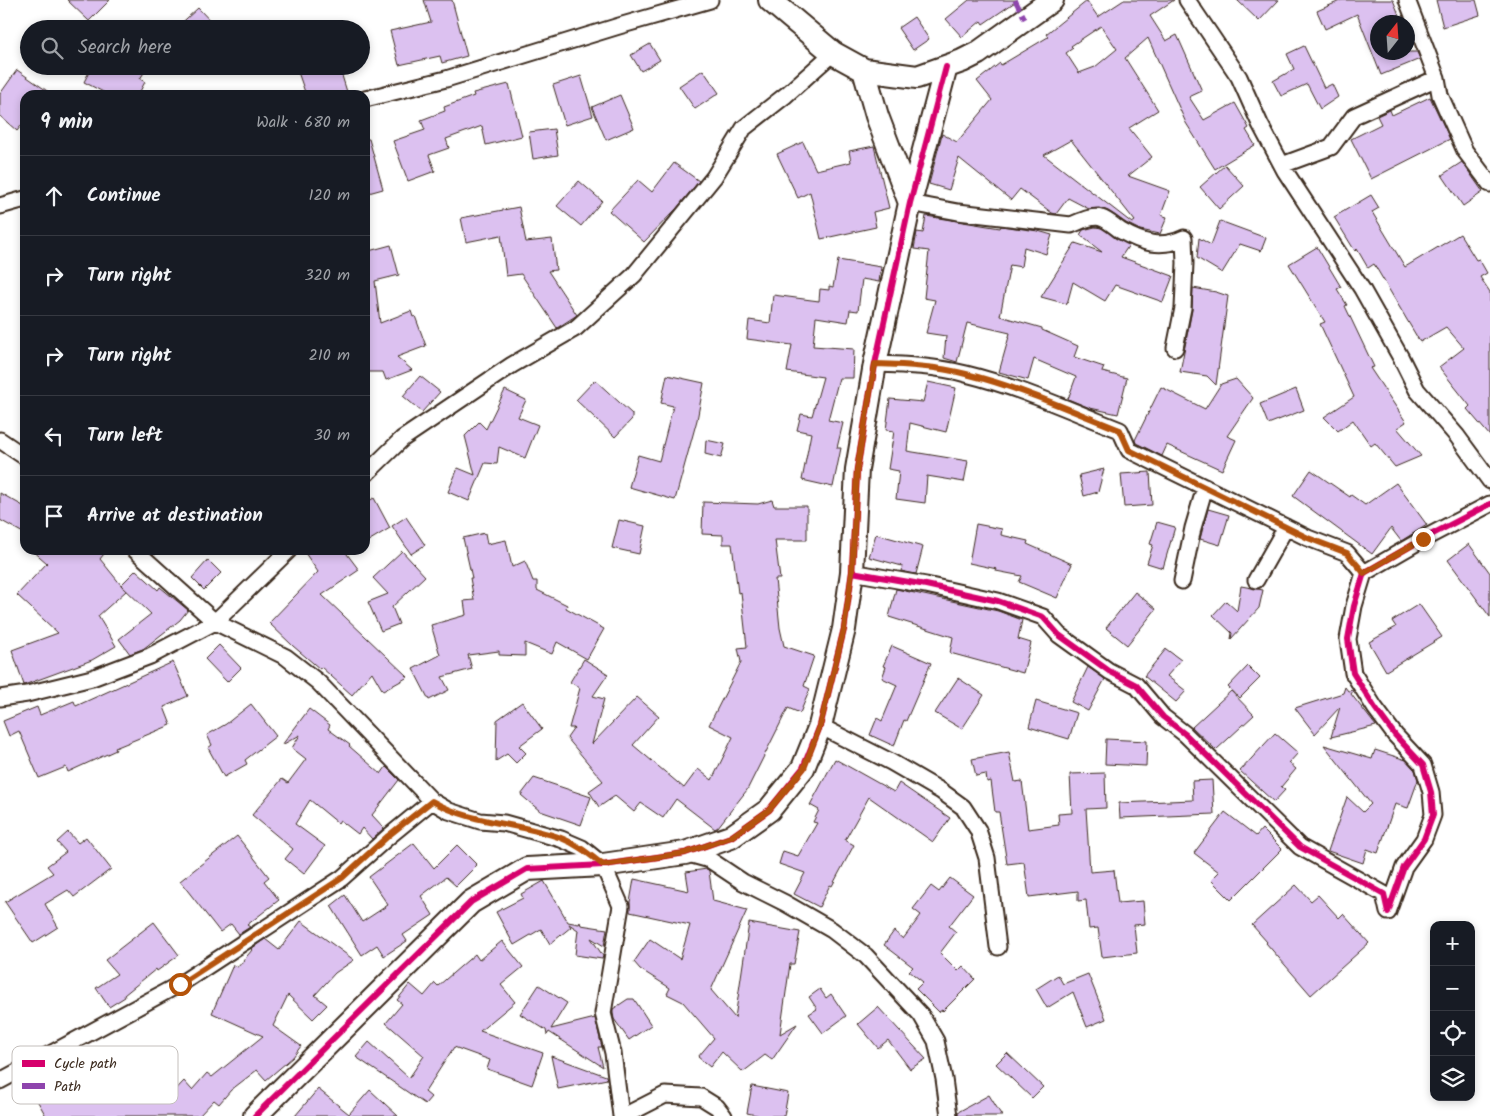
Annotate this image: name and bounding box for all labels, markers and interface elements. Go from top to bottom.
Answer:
north arrow [1370,15,1415,60]
search box [20,20,370,75]
text: Search here [78,33,172,63]
icon: search [38,34,66,62]
text: 9 min [40,106,93,139]
text: Walk · 680 m [256,110,350,135]
text: Continue [87,181,160,211]
icon: ahead [40,182,68,210]
text: 120 m [309,183,350,208]
text: Turn right [87,261,172,291]
icon: right [40,262,68,290]
text: 320 m [304,263,350,288]
text: Turn right [87,341,172,371]
icon: right [40,342,68,370]
text: 210 m [309,343,350,368]
text: Turn left [87,421,162,451]
icon: left [40,422,68,450]
text: 30 m [314,423,350,448]
text: Arrive at destination [87,501,263,531]
icon: arrive [40,502,68,530]
route end [1412,528,1435,551]
map controls [1430,921,1475,1101]
button: + [1430,921,1475,966]
button: − [1430,966,1475,1011]
route start [169,973,192,996]
button: locate [1430,1011,1475,1056]
legend [12,1046,178,1104]
text: Cycle path [54,1053,117,1075]
button: layers [1430,1056,1475,1101]
text: Path [54,1076,81,1098]

